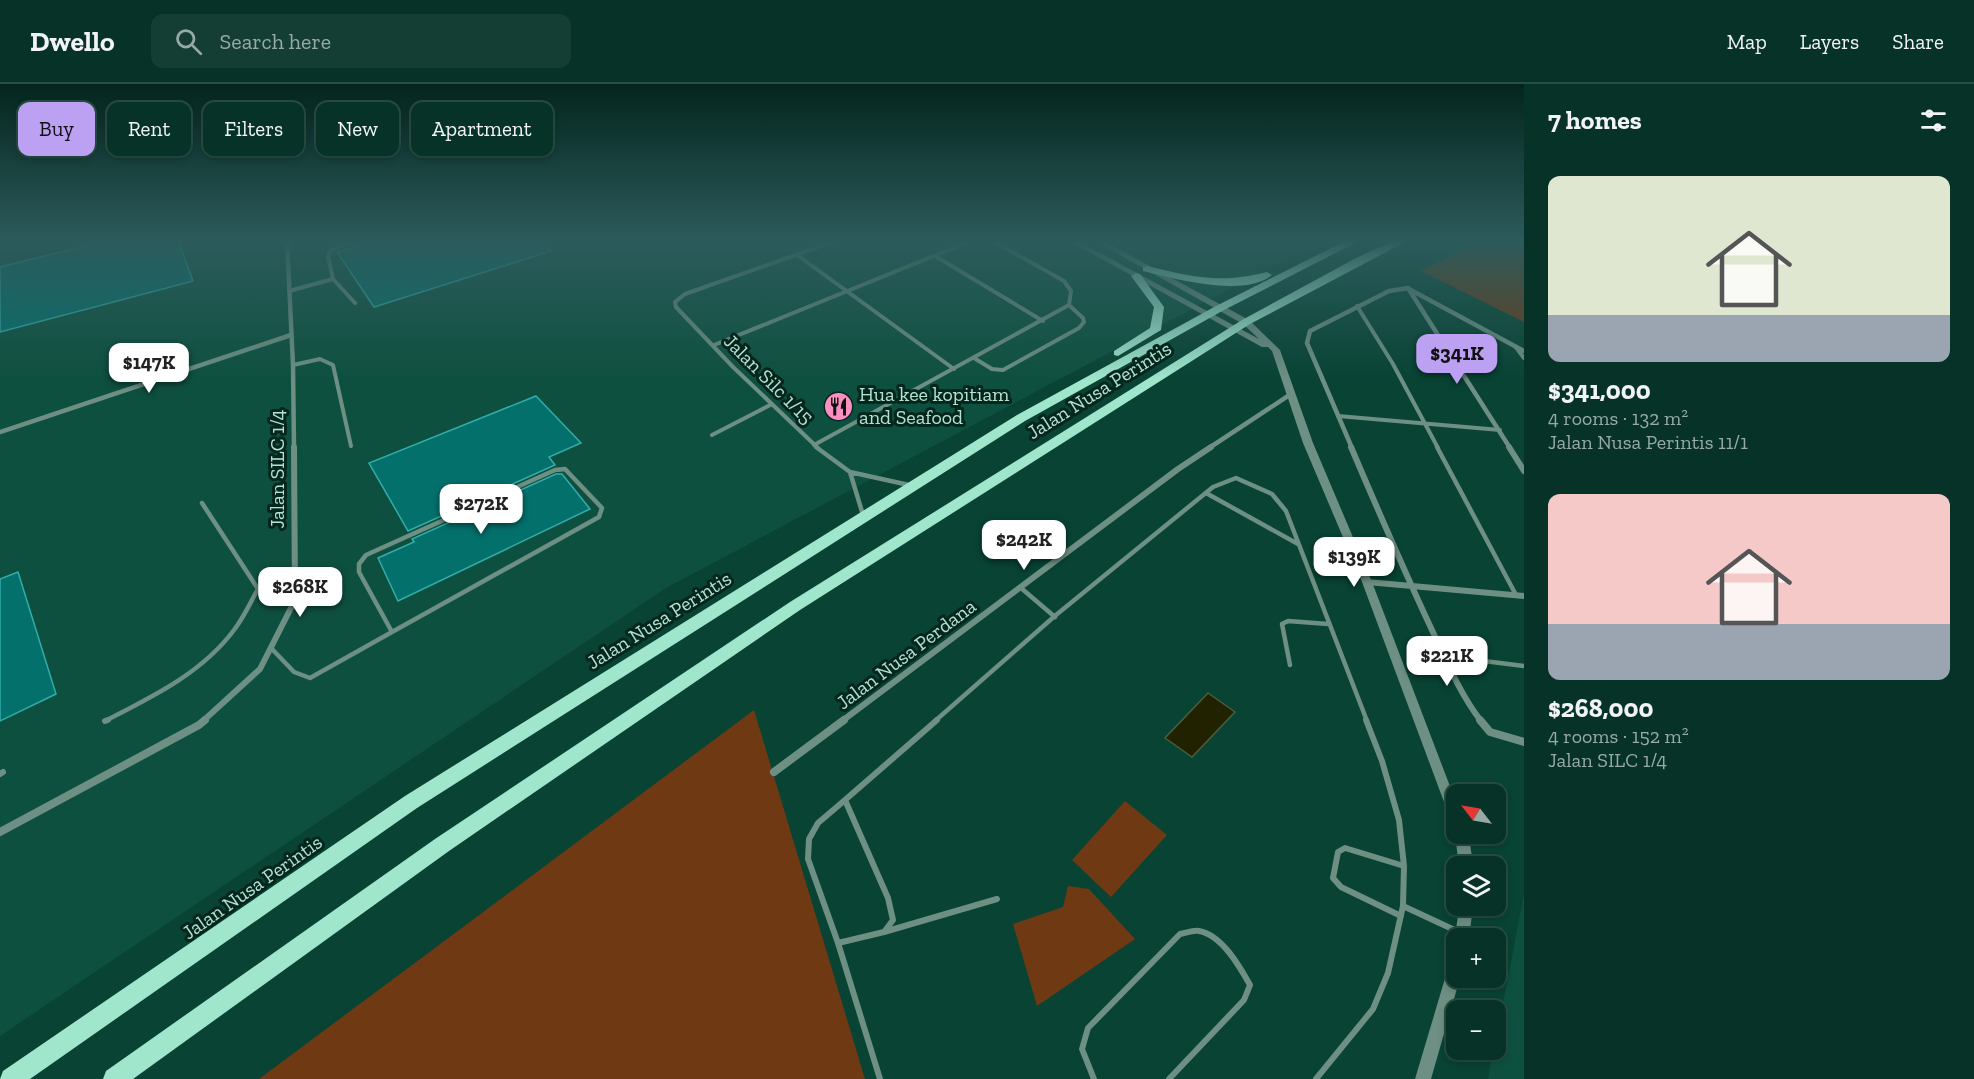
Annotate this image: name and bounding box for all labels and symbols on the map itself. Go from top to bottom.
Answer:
street label: Jalan Silc 1/15 [719,329,819,429]
pin: $341K [1415,334,1499,385]
street label: Jalan Nusa Perintis [1022,336,1176,444]
pin: $147K [107,343,191,394]
place label: Hua kee kopitiam and Seafood [859,382,1010,429]
restaurant icon: Hua kee kopitiam and Seafood [822,390,854,422]
street label: Jalan SILC 1/4 [265,409,289,528]
pin: $272K [439,484,523,535]
pin: $242K [982,520,1066,571]
pin: $139K [1312,537,1396,588]
street label: Jalan Nusa Perintis [582,566,736,674]
pin: $268K [258,567,342,618]
street label: Jalan Nusa Perdana [832,594,981,714]
pin: $221K [1405,636,1489,687]
north arrow [1446,784,1506,844]
street label: Jalan Nusa Perintis [177,830,327,944]

